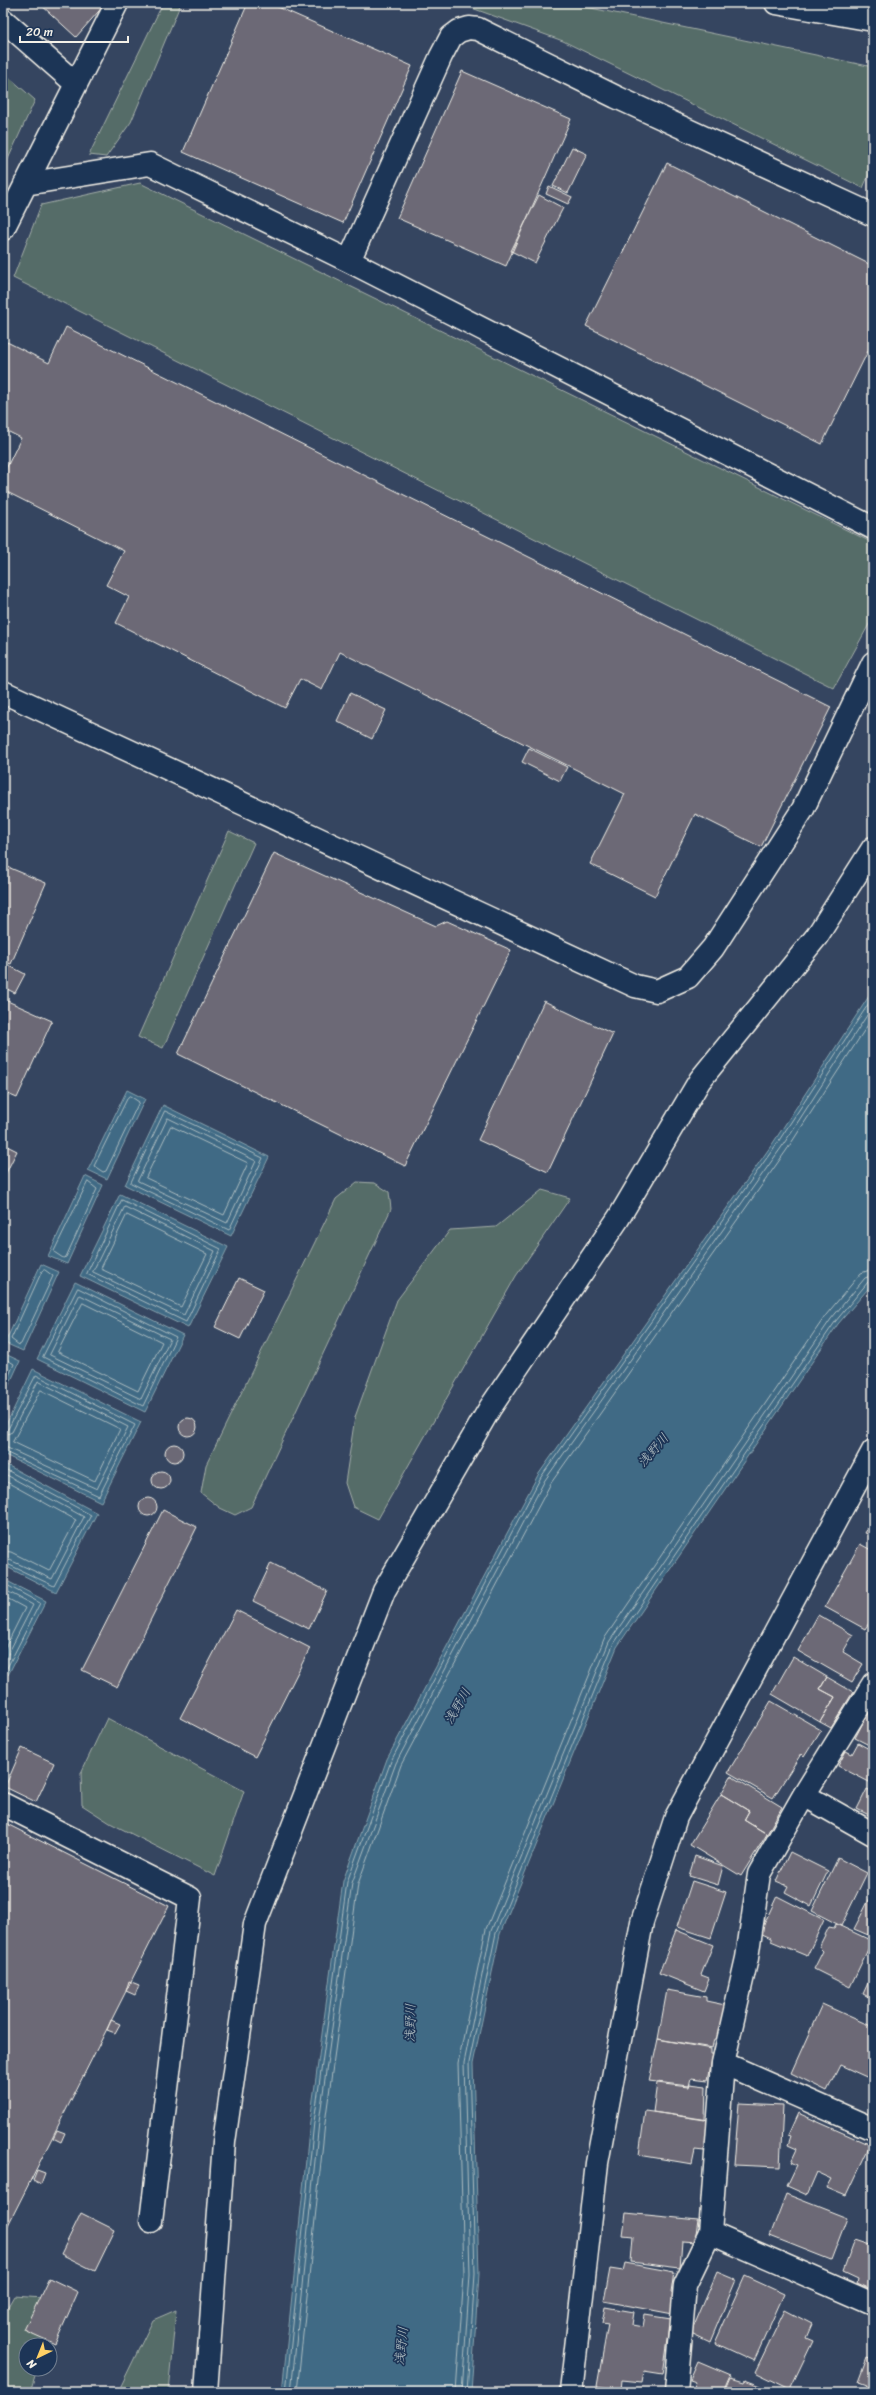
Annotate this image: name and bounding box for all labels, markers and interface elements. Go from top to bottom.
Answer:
scale bar [20,18,128,44]
text: 20 m [26,21,53,43]
water label: 浅野川 [632,1428,674,1472]
water label: 浅野川 [437,1683,477,1729]
water label: 浅野川 [398,2003,422,2043]
water label: 浅野川 [388,2325,414,2367]
north arrow [18,2337,58,2377]
text: N [22,2354,42,2374]

